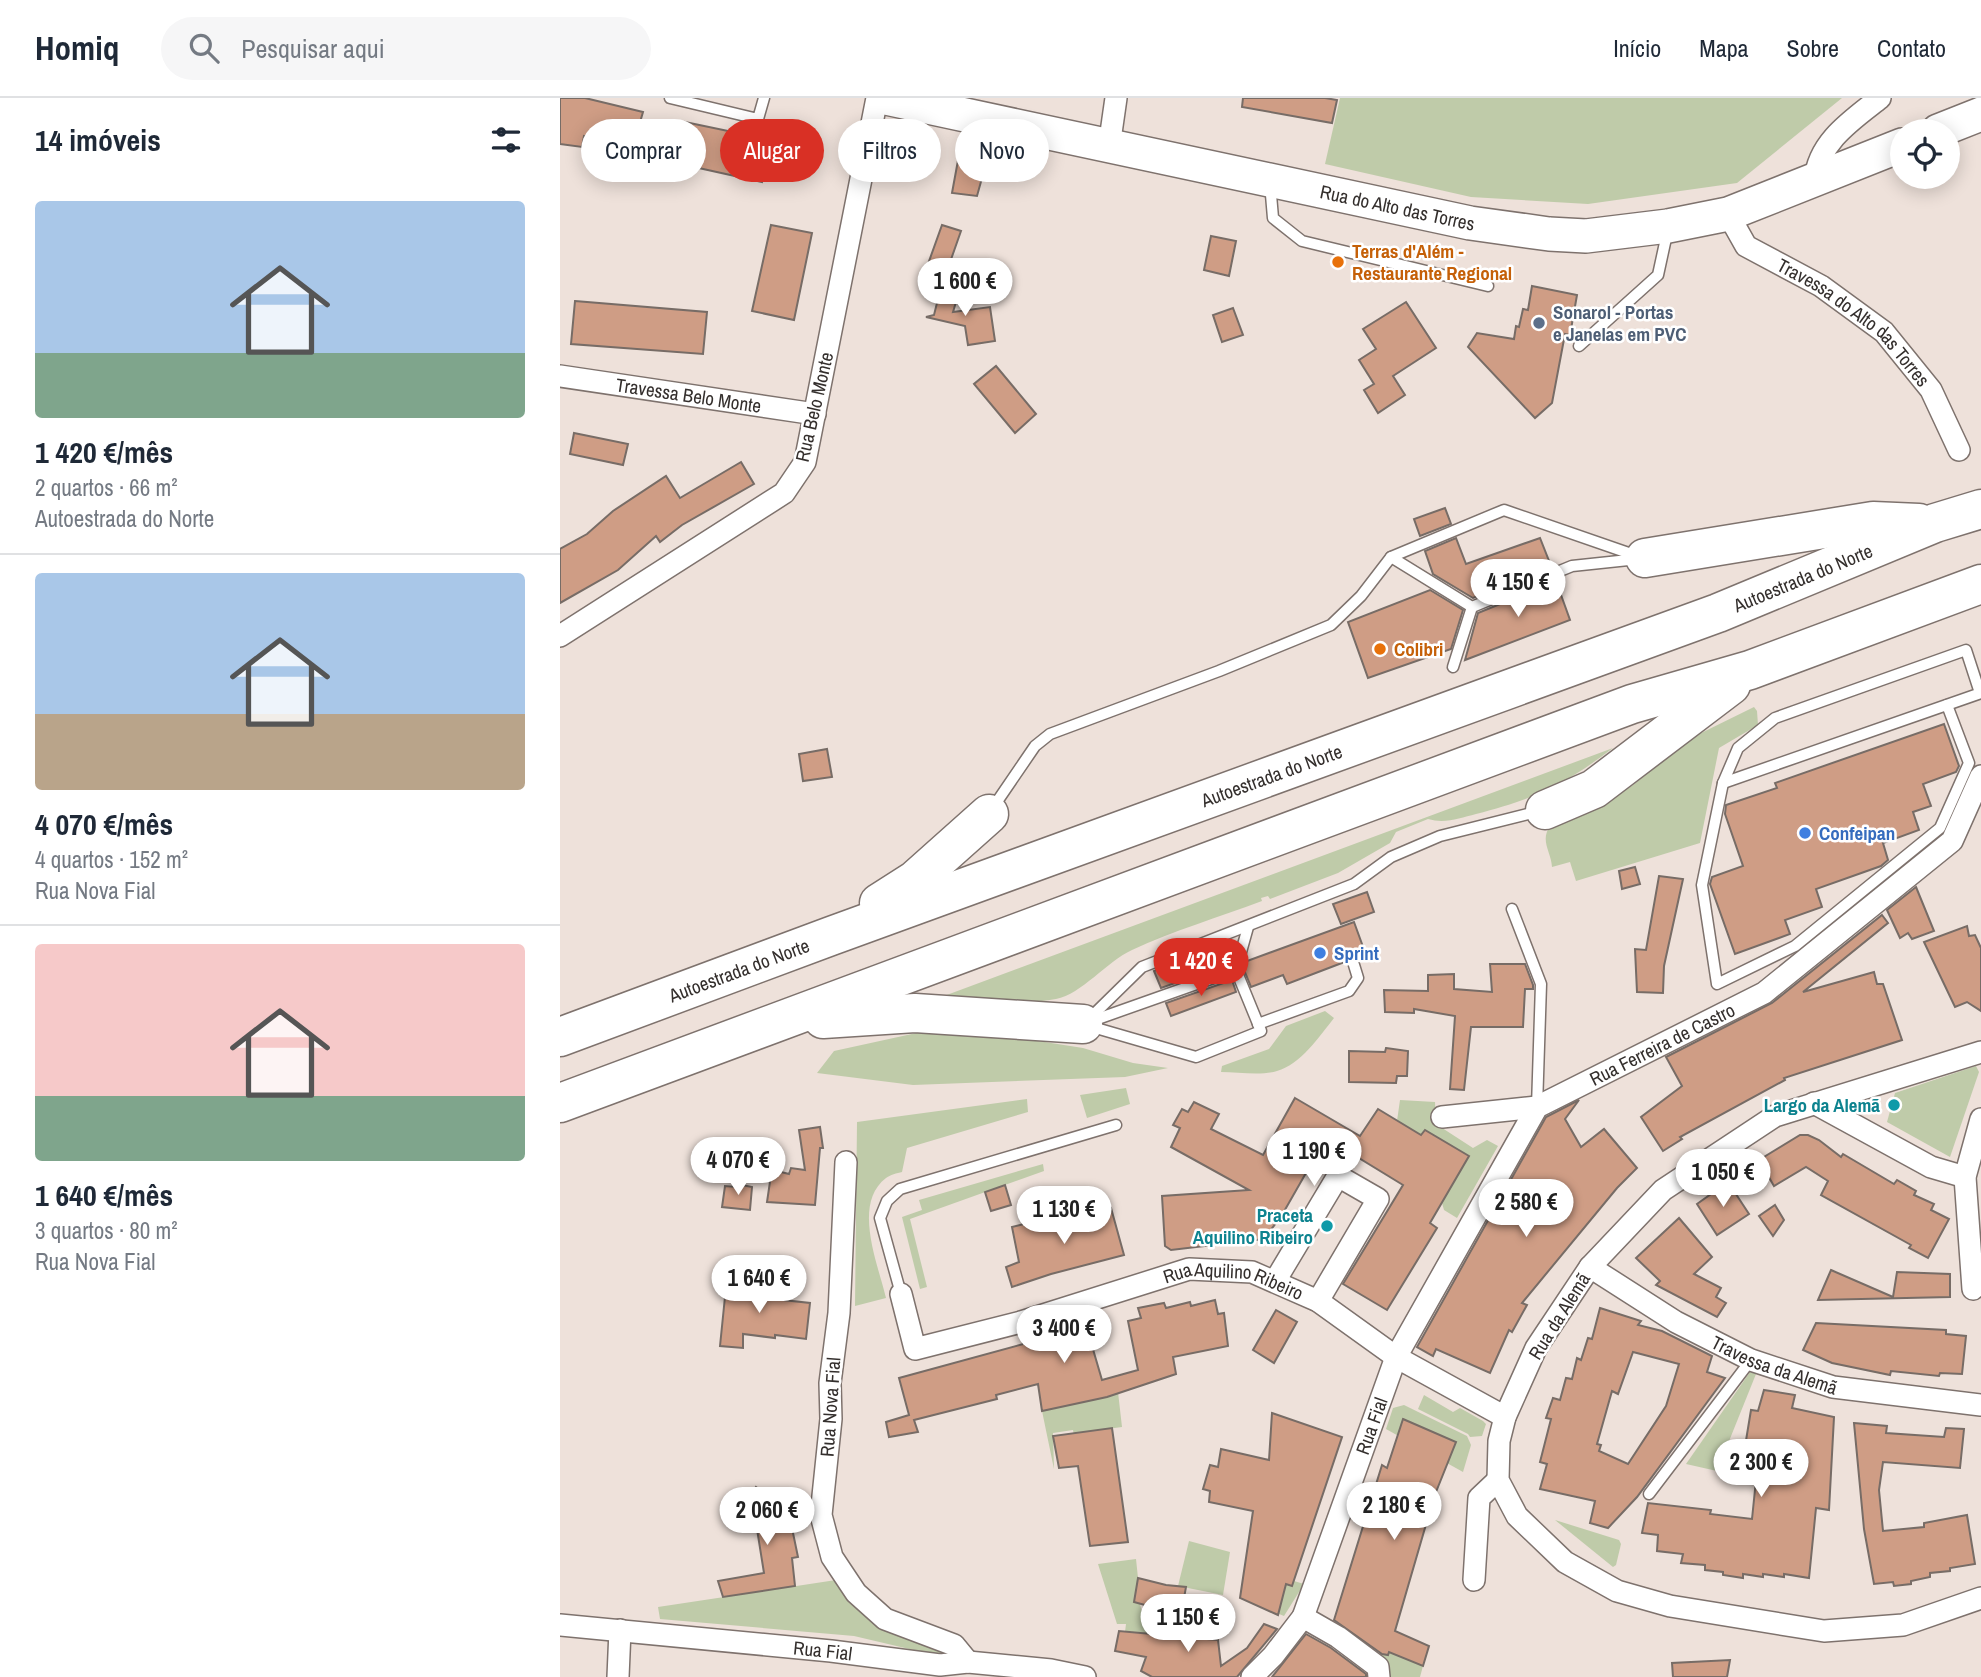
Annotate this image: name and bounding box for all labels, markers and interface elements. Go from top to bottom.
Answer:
search box [161,17,651,80]
text: Homiq [35,26,119,70]
icon: search [185,29,223,67]
text: Pesquisar aqui [241,31,385,66]
text: Início [1613,32,1661,64]
text: Mapa [1699,32,1749,64]
text: Sobre [1787,32,1839,64]
text: Contato [1877,32,1946,64]
chip: Comprar [581,119,706,182]
chip: Alugar [720,119,824,182]
chip: Filtros [838,119,941,182]
chip: Novo [955,119,1049,182]
map controls [1890,119,1960,189]
button: locate [1890,119,1960,189]
text: 14 imóveis [35,120,161,160]
icon: filters [487,121,525,159]
street label: Rua do Alto das Torres [1318,178,1476,237]
place label: Terras d'Além - Restaurante Regional [1352,238,1512,286]
icon: home [217,247,343,373]
street label: Travessa do Alto das Torres [1773,252,1936,392]
marker: Terras d'Além - Restaurante Regional [1330,254,1346,270]
pin: 1 600 € [900,258,1030,318]
text: 1 600 € [934,265,996,296]
place label: Sonarol - Portas e Janelas em PVC [1553,299,1686,347]
marker: Sonarol - Portas e Janelas em PVC [1531,315,1547,331]
street label: Rua Belo Monte [789,350,839,464]
street label: Travessa Belo Monte [614,371,763,419]
text: 1 420 €/mês [35,432,173,472]
text: 2 quartos · 66 m² [35,472,178,503]
text: Autoestrada do Norte [35,503,214,534]
street label: Autoestrada do Norte [1728,537,1876,619]
pin: 4 150 € [1453,560,1583,619]
text: 4 150 € [1487,566,1549,597]
icon: home [217,619,343,745]
place label: Colibri [1394,636,1443,662]
marker: Colibri [1372,641,1388,657]
street label: Autoestrada do Norte [1196,738,1346,814]
text: 4 070 €/mês [35,804,173,844]
place label: Confeipan [1819,820,1895,846]
marker: Confeipan [1797,825,1813,841]
text: 4 quartos · 152 m² [35,844,188,875]
text: Rua Nova Fial [35,875,156,906]
street label: Autoestrada do Norte [664,932,813,1009]
pin: 1 420 € [1136,939,1266,998]
place label: Sprint [1334,940,1379,966]
text: 1 420 € [1170,945,1232,976]
marker: Sprint [1312,945,1328,961]
icon: home [217,990,343,1116]
street label: Rua Ferreira de Castro [1585,997,1739,1092]
place label: Largo da Alemã [1764,1092,1880,1118]
marker: Largo da Alemã [1886,1097,1902,1113]
pin: 1 190 € [1249,1128,1379,1188]
text: 1 190 € [1283,1135,1345,1166]
pin: 4 070 € [673,1138,803,1197]
text: 4 070 € [707,1144,769,1175]
pin: 1 050 € [1658,1150,1788,1209]
text: 1 050 € [1692,1156,1754,1187]
text: 1 640 €/mês [35,1175,173,1215]
pin: 2 580 € [1461,1180,1591,1239]
pin: 1 130 € [999,1186,1129,1246]
text: 2 580 € [1495,1186,1557,1217]
text: 1 130 € [1033,1193,1095,1224]
place label: Praceta Aquilino Ribeiro [1193,1202,1313,1250]
text: 3 quartos · 80 m² [35,1215,178,1246]
marker: Praceta Aquilino Ribeiro [1319,1218,1335,1234]
text: Rua Nova Fial [35,1246,156,1277]
pin: 1 640 € [694,1256,824,1315]
street label: Rua Aquilino Ribeiro [1160,1256,1308,1306]
text: 1 640 € [728,1262,790,1293]
street label: Rua da Alemã [1522,1267,1596,1364]
pin: 3 400 € [999,1306,1129,1365]
text: 3 400 € [1033,1312,1095,1343]
street label: Travessa da Alemã [1707,1329,1841,1401]
street label: Rua Nova Fial [814,1356,846,1458]
street label: Rua Fial [1349,1394,1394,1458]
pin: 2 300 € [1696,1440,1826,1499]
text: 2 300 € [1730,1446,1792,1477]
pin: 2 180 € [1329,1482,1459,1542]
pin: 2 060 € [702,1488,832,1547]
text: 2 180 € [1363,1489,1425,1520]
text: 2 060 € [736,1494,798,1525]
pin: 1 150 € [1123,1594,1253,1654]
text: 1 150 € [1157,1601,1219,1632]
street label: Rua Fial [792,1634,854,1667]

